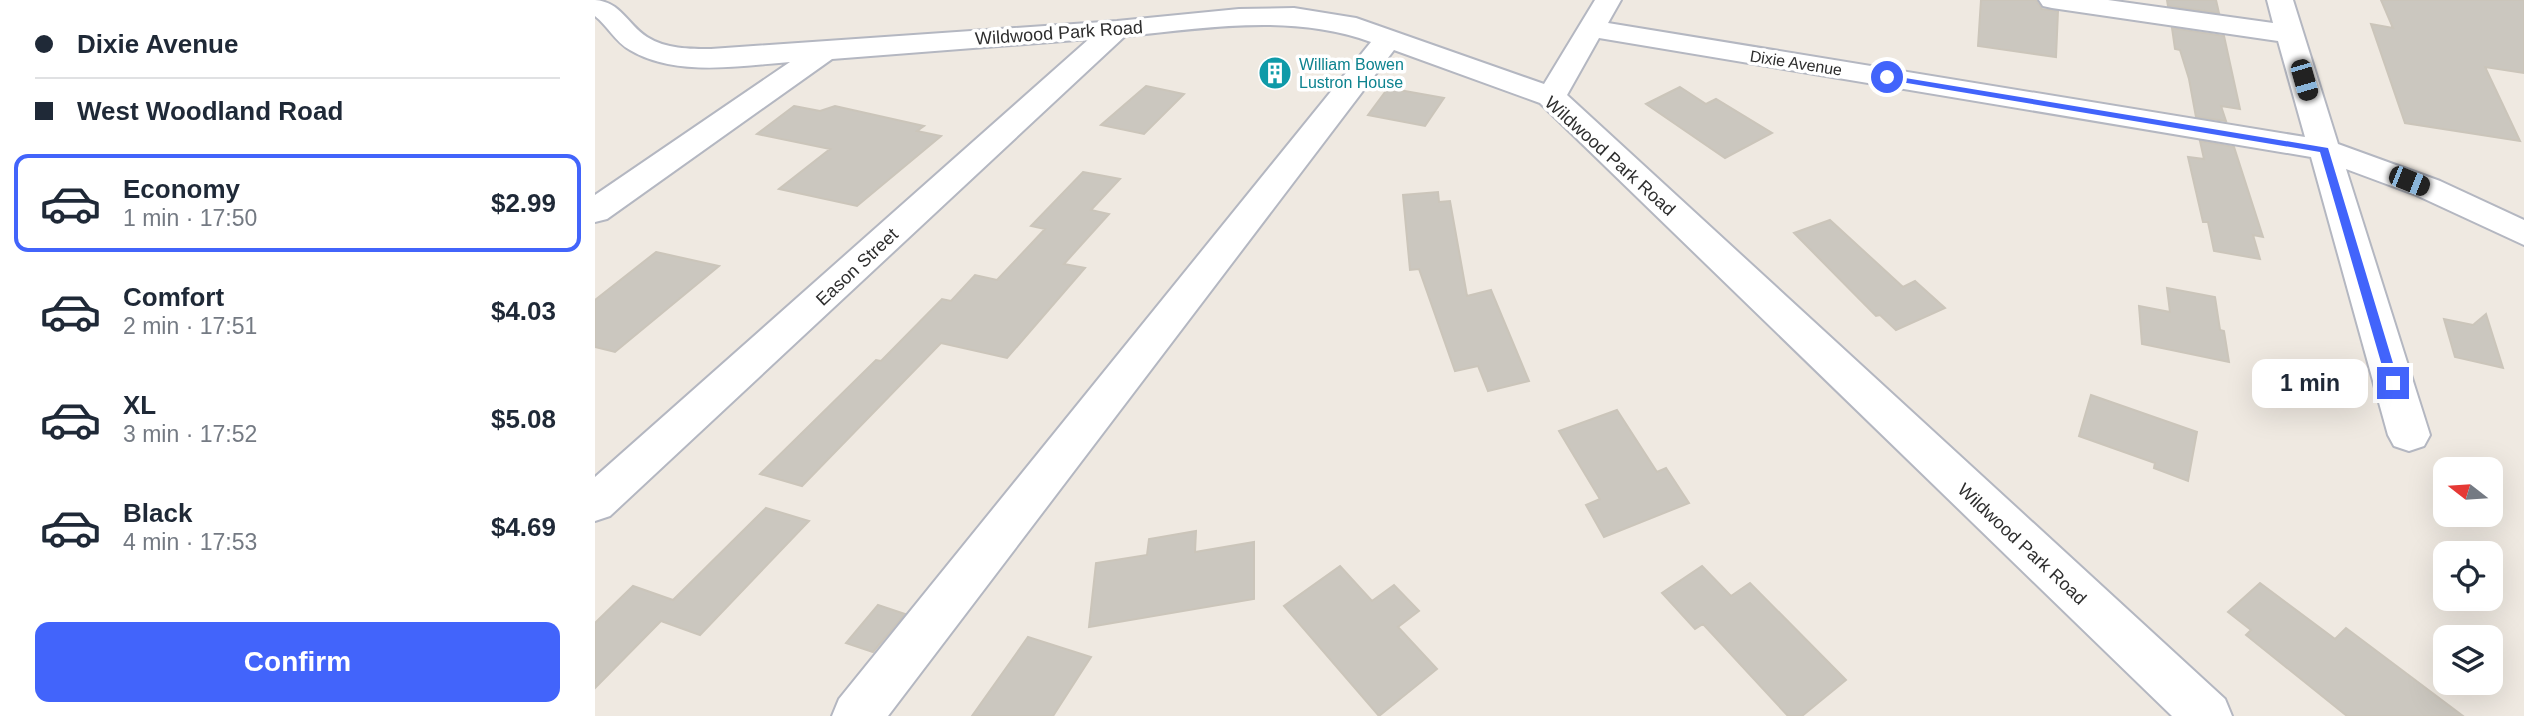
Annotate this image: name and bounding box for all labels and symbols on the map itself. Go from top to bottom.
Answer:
street label: Wildwood Park Road [974,17,1144,49]
street label: Dixie Avenue [1749,47,1843,79]
building icon: William Bowen Lustron House [1256,54,1294,92]
place label: William Bowen Lustron House [1299,56,1404,91]
car [2289,57,2320,103]
route start [1871,61,1903,93]
street label: Wildwood Park Road [1541,92,1679,220]
car [2386,163,2433,199]
street label: Eason Street [812,224,902,310]
callout: 1 min [2253,358,2368,408]
route end [2377,367,2409,399]
north arrow [2433,457,2503,527]
street label: Wildwood Park Road [1954,479,2090,609]

